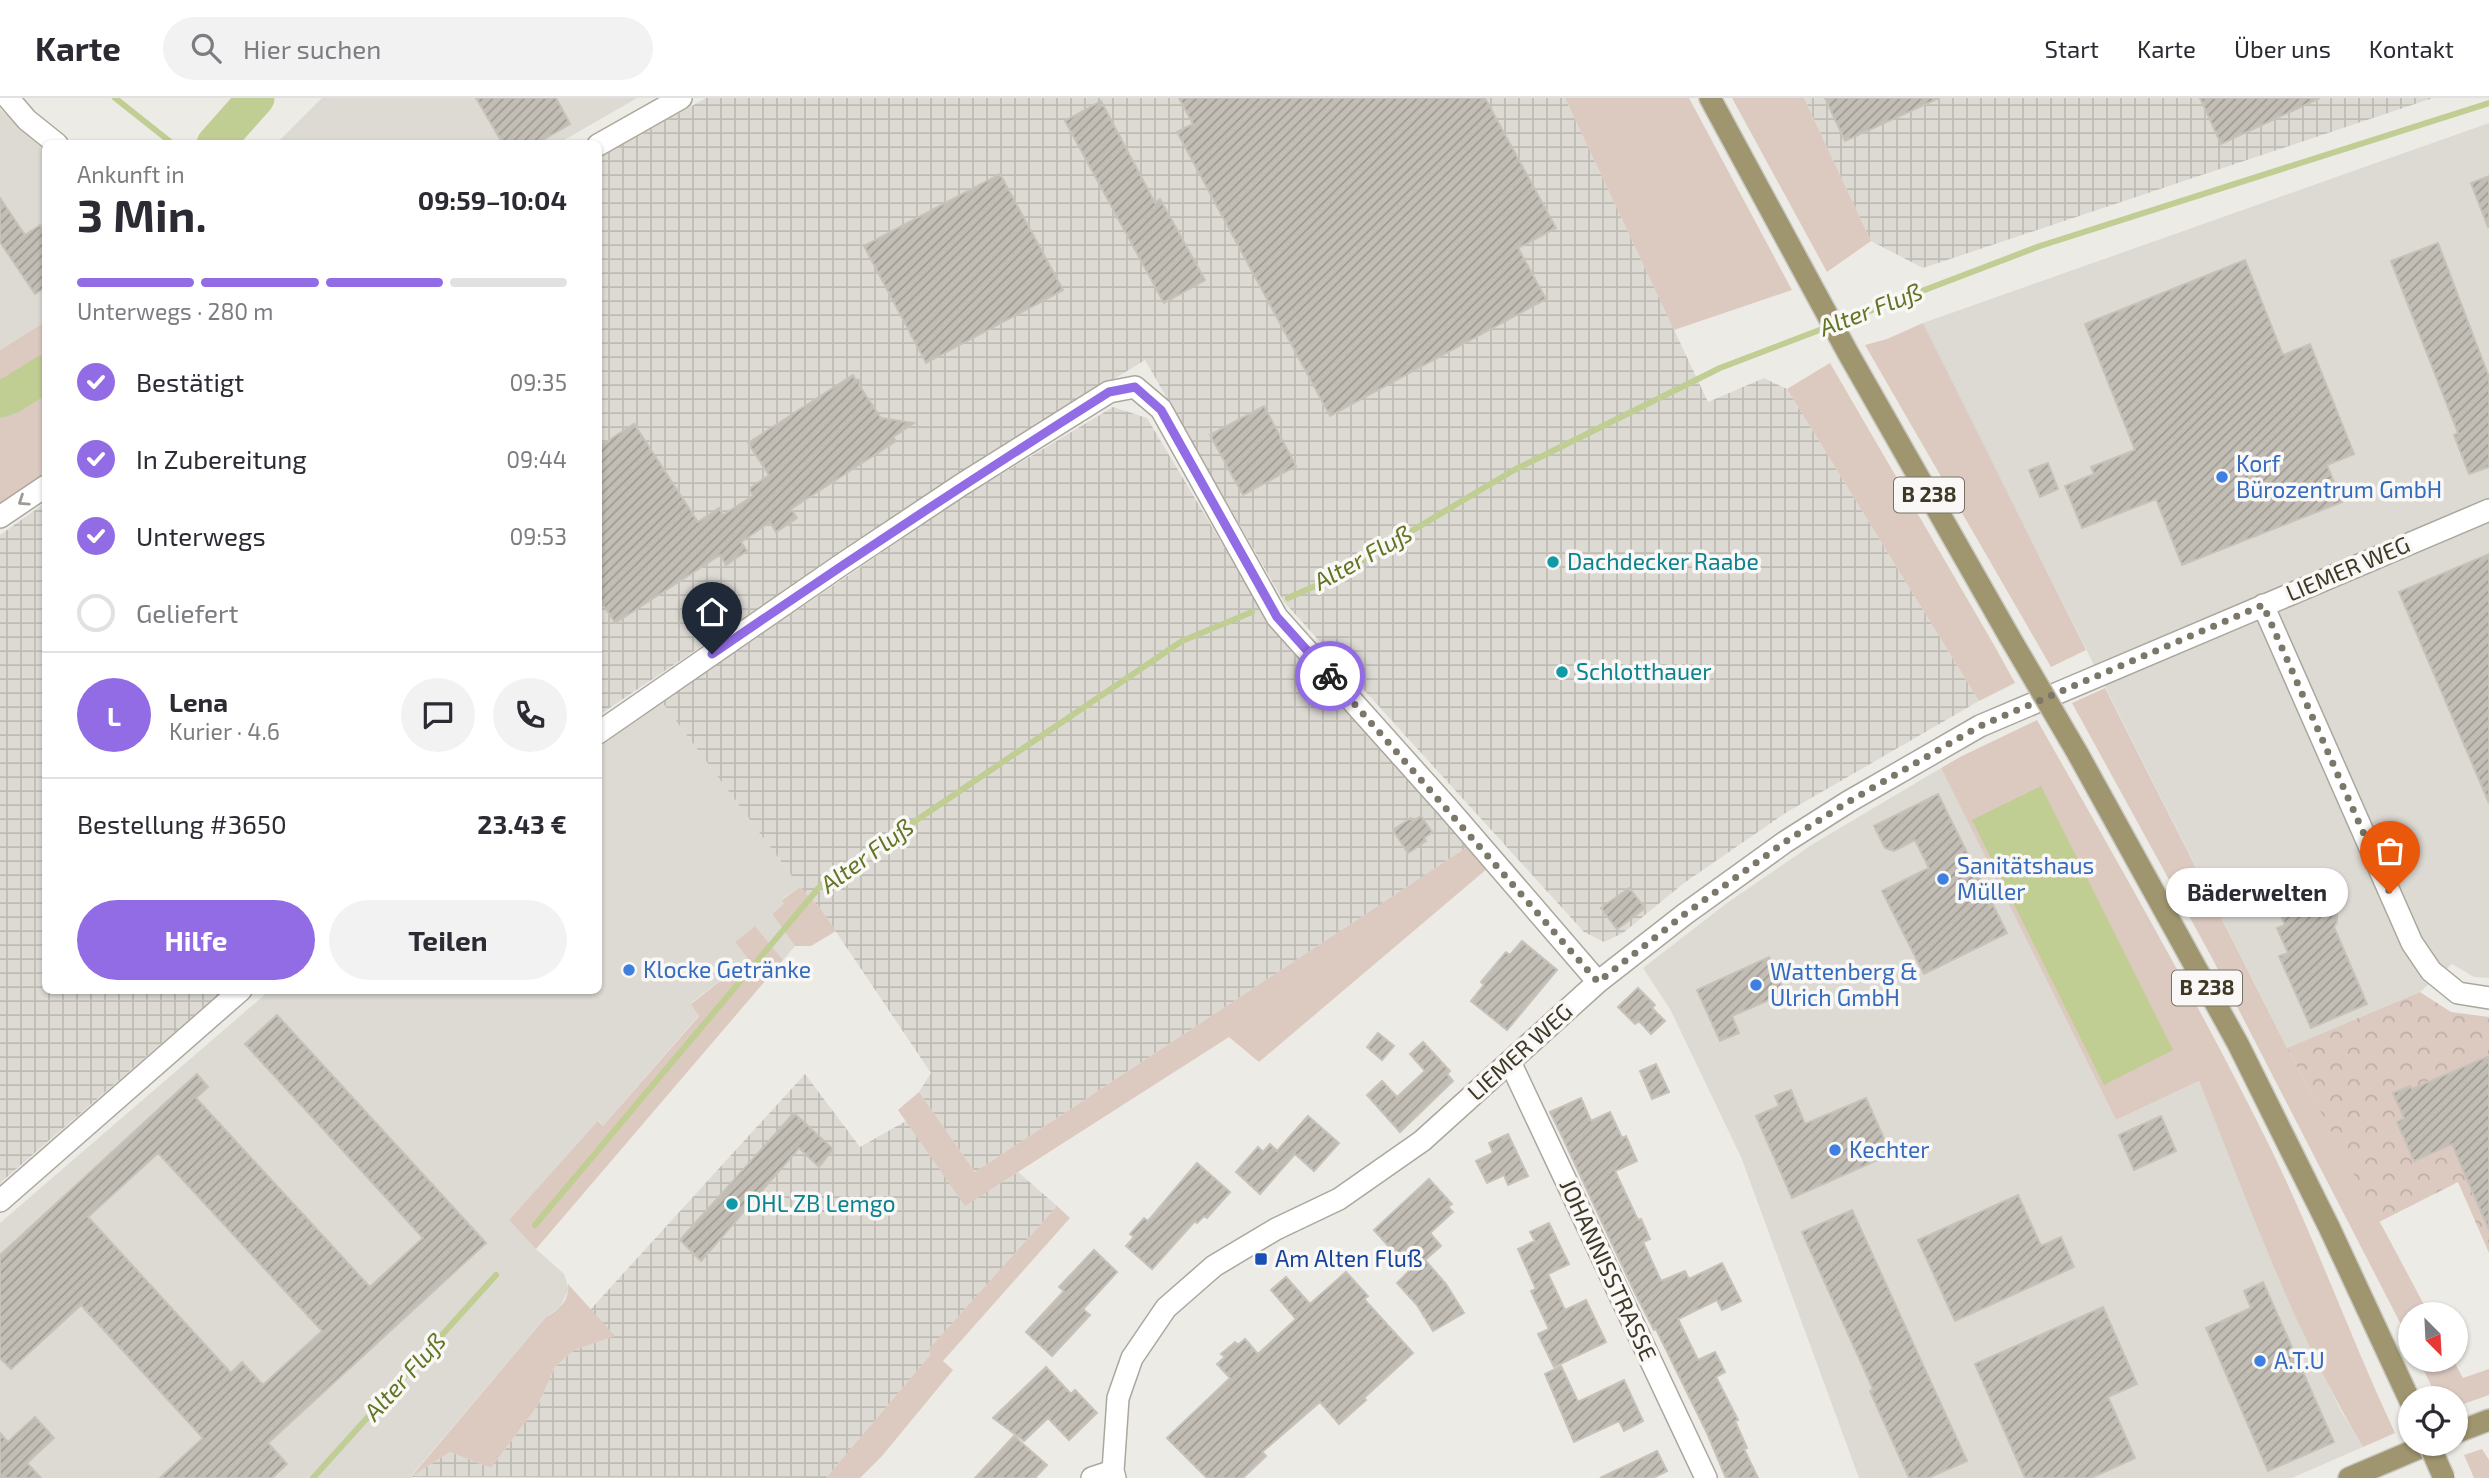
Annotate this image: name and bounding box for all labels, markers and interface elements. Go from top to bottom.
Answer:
search box [163,17,653,80]
text: Karte [35,28,121,68]
icon: search [187,29,225,67]
text: Hier suchen [243,33,381,64]
text: Start [2045,34,2099,63]
text: Karte [2137,34,2196,63]
text: Über uns [2234,34,2331,63]
text: Kontakt [2369,34,2454,63]
text: Ankunft in [77,160,185,188]
text: 09:59–10:04 [418,184,567,215]
text: 3 Min. [77,186,207,241]
water label: Alter Fluß [1814,276,1926,342]
text: Unterwegs · 280 m [77,297,274,325]
icon: check [77,363,115,401]
text: Bestätigt [136,366,244,397]
text: 09:35 [509,368,567,396]
icon: check [77,440,115,478]
text: In Zubereitung [136,443,307,474]
text: 09:44 [506,445,567,473]
place label: Korf Bürozentrum GmbH [2236,449,2442,503]
marker: Korf Bürozentrum GmbH [2214,469,2230,485]
road number: B 238 [1894,478,1964,512]
one-way arrow [17,493,30,506]
icon: check [77,517,115,555]
water label: Alter Fluß [1307,518,1416,596]
text: Unterwegs [136,520,266,551]
text: 09:53 [509,522,567,550]
street label: LIEMER WEG [2281,529,2414,607]
place label: Dachdecker Raabe [1567,547,1759,575]
marker: Dachdecker Raabe [1545,554,1561,570]
pin [682,582,742,654]
icon: home [693,593,731,631]
text: Geliefert [136,597,238,628]
courier [1295,641,1365,711]
icon: bike [1311,657,1349,695]
place label: Schlotthauer [1576,657,1712,685]
marker: Schlotthauer [1554,664,1570,680]
button: chat [401,678,475,752]
button: phone [493,678,567,752]
text: Lena [169,686,228,717]
text: L [107,700,121,731]
text: Kurier · 4.6 [169,717,280,745]
text: Bestellung #3650 [77,808,287,839]
text: 23.43 € [477,808,567,839]
water label: Alter Fluß [813,811,918,899]
pin [2360,821,2420,893]
icon: bag [2371,832,2409,870]
place label: Sanitätshaus Müller [1957,851,2094,905]
callout: Bäderwelten [2166,868,2348,918]
marker: Sanitätshaus Müller [1935,871,1951,887]
text: Bäderwelten [2187,878,2327,906]
button: Hilfe [77,900,315,980]
button: Teilen [329,900,567,980]
place label: Klocke Getränke [643,955,811,983]
place label: Wattenberg & Ulrich GmbH [1770,957,1918,1011]
marker: Klocke Getränke [621,962,637,978]
road number: B 238 [2172,970,2242,1006]
marker: Wattenberg & Ulrich GmbH [1748,977,1764,993]
street label: LIEMER WEG [1461,997,1578,1106]
place label: Kechter [1849,1135,1930,1163]
marker: Kechter [1827,1142,1843,1158]
street label: JOHANNISSTRASSE [1554,1174,1663,1365]
place label: DHL ZB Lemgo [746,1189,896,1217]
marker: DHL ZB Lemgo [724,1196,740,1212]
place label: Am Alten Fluß [1275,1244,1422,1272]
marker: Am Alten Fluß [1253,1251,1269,1267]
north arrow [2398,1302,2468,1372]
map controls [2398,1302,2468,1456]
water label: Alter Fluß [356,1326,451,1426]
place label: A.T.U [2274,1346,2325,1374]
marker: A.T.U [2252,1353,2268,1369]
button: locate [2398,1386,2468,1456]

